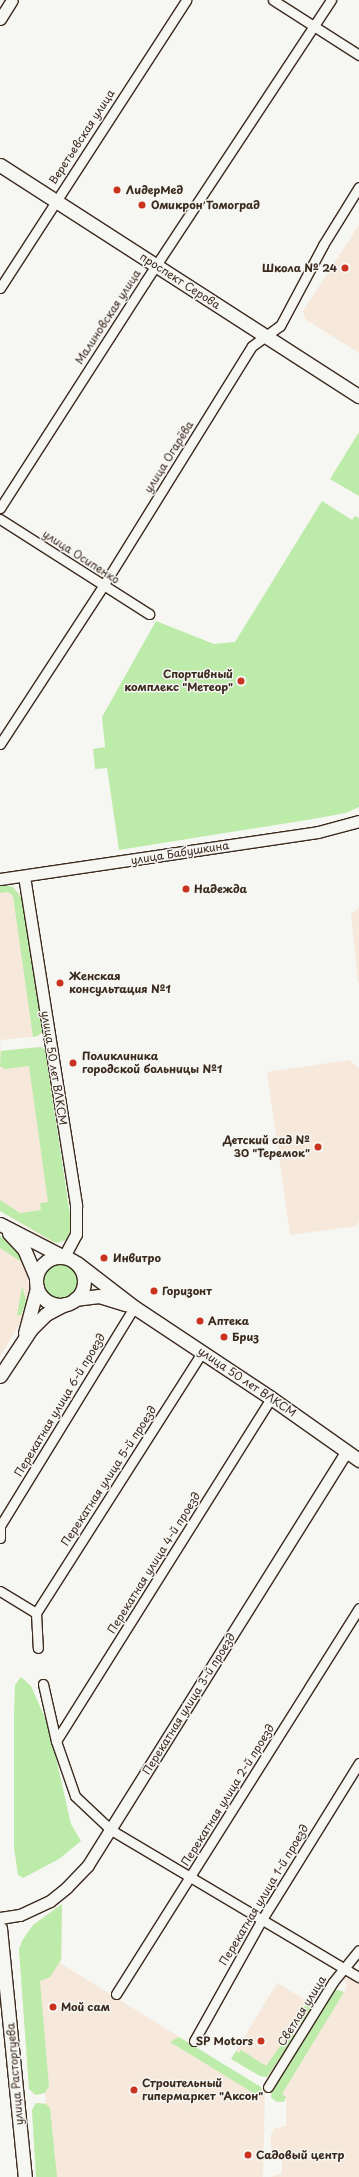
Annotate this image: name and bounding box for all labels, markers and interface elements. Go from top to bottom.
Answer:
street label: Веретьевская улица [46,87,118,187]
place label: ЛидерМед [126,183,183,197]
marker: ЛидерМед [111,184,123,196]
place label: Омикрон Томоград [151,198,260,212]
marker: Омикрон Томоград [136,199,148,211]
street label: проспект Серова [137,250,223,312]
place label: Школа № 24 [262,261,337,275]
marker: Школа № 24 [340,263,350,273]
street label: Малиновская улица [72,267,144,367]
street label: улица Огарёва [142,419,196,495]
street label: улица Осипенко [40,527,122,587]
place label: Спортивный комплекс "Метеор" [124,668,233,694]
marker: Спортивный комплекс "Метеор" [236,676,246,686]
street label: улица Бабушкина [130,839,230,867]
place label: Надежда [194,882,247,896]
marker: Надежда [181,884,191,894]
place label: Женская консультация №1 [69,970,170,996]
marker: Женская консультация №1 [54,977,66,989]
street label: улица 50 лет ВЛКСМ [38,1009,70,1127]
place label: Поликлиника городской больницы №1 [82,1050,222,1076]
marker: Поликлиника городской больницы №1 [67,1057,79,1069]
place label: Детский сад № 30 "Теремок" [222,1134,310,1160]
marker: Детский сад № 30 "Теремок" [313,1142,323,1152]
place label: Инвитро [113,1251,161,1265]
marker: Инвитро [98,1252,110,1264]
place label: Горизонт [162,1284,212,1298]
marker: Горизонт [149,1286,159,1296]
place label: Аптека [208,1314,249,1328]
marker: Аптека [195,1316,205,1326]
place label: Бриз [232,1330,259,1344]
street label: Перекатная улица 6-й проезд [12,1331,108,1479]
marker: Бриз [219,1332,229,1342]
street label: улица 50 лет ВЛКСМ [195,1344,299,1420]
street label: Перекатная улица 5-й проезд [59,1403,159,1549]
street label: Перекатная улица 4-й проезд [105,1489,203,1637]
street label: Перекатная улица 3-й проезд [140,1630,238,1778]
street label: Перекатная улица 2-й проезд [179,1721,277,1869]
street label: Перекатная улица 1-й проезд [216,1822,312,1968]
street label: Светлая улица [275,1973,329,2049]
place label: Мой сам [61,2000,111,2014]
marker: Мой сам [48,2002,58,2012]
street label: улица Расторгуева [4,2022,26,2126]
place label: SP Motors [197,2034,253,2048]
marker: SP Motors [256,2036,266,2046]
place label: Строительный гипермаркет "Аксон" [142,2077,264,2103]
marker: Строительный гипермаркет "Аксон" [129,2085,139,2095]
place label: Садовый центр [256,2148,344,2162]
marker: Садовый центр [243,2150,253,2160]

